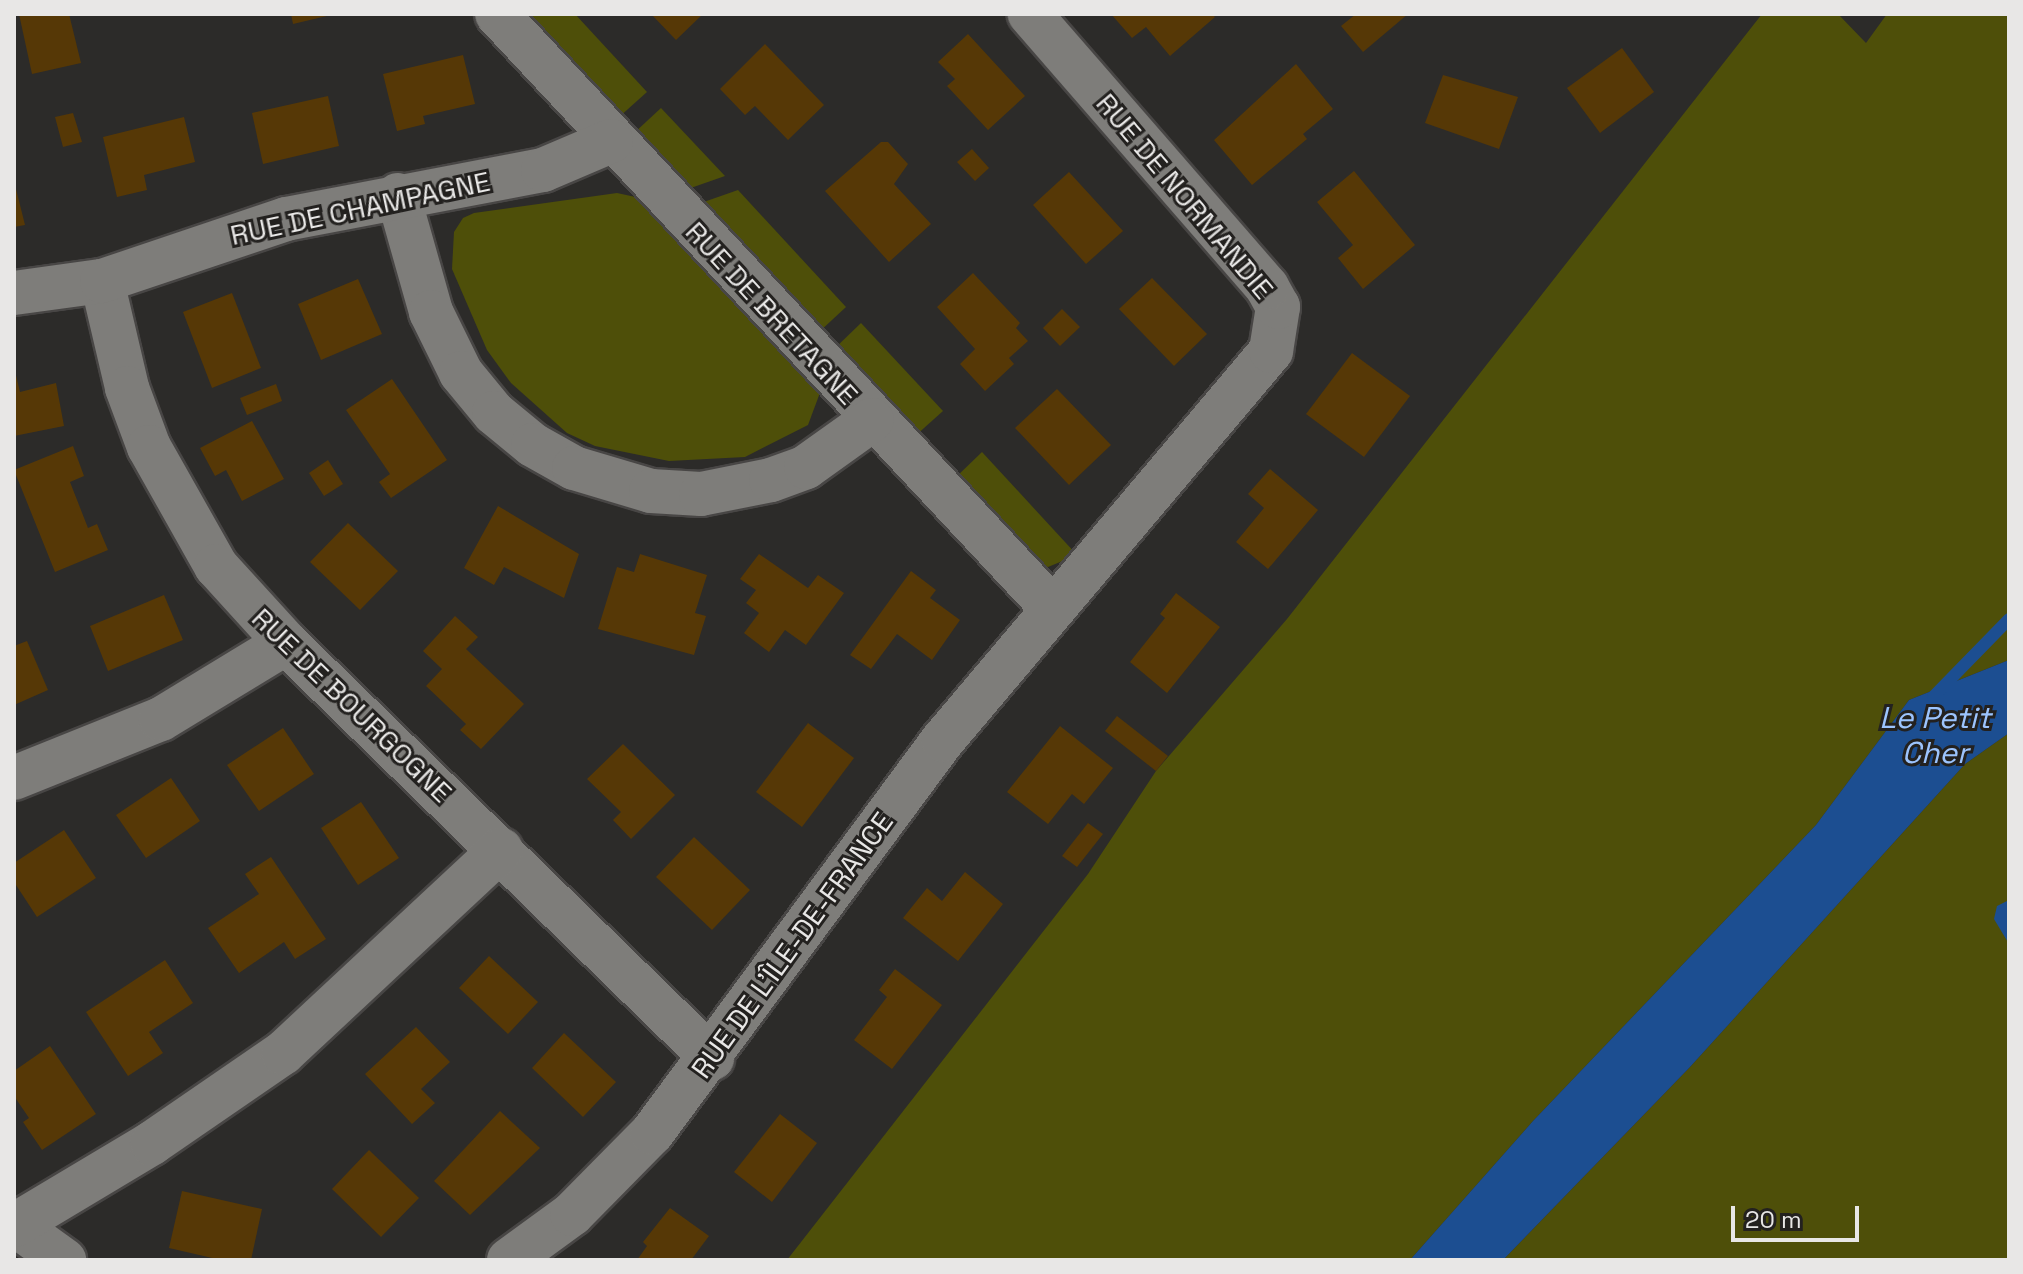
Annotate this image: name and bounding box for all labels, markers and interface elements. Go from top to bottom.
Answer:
street label: RUE DE NORMANDIE [1089,87,1281,305]
street label: RUE DE CHAMPAGNE [227,164,493,252]
street label: RUE DE BRETAGNE [679,215,865,411]
street label: RUE DE BOURGOGNE [245,601,459,809]
water label: Le Petit Cher [1879,700,1991,770]
street label: RUE DE L'ÎLE-DE-FRANCE [684,806,900,1084]
scale bar [1735,1190,1863,1240]
text: 20 m [1745,1204,1802,1235]

